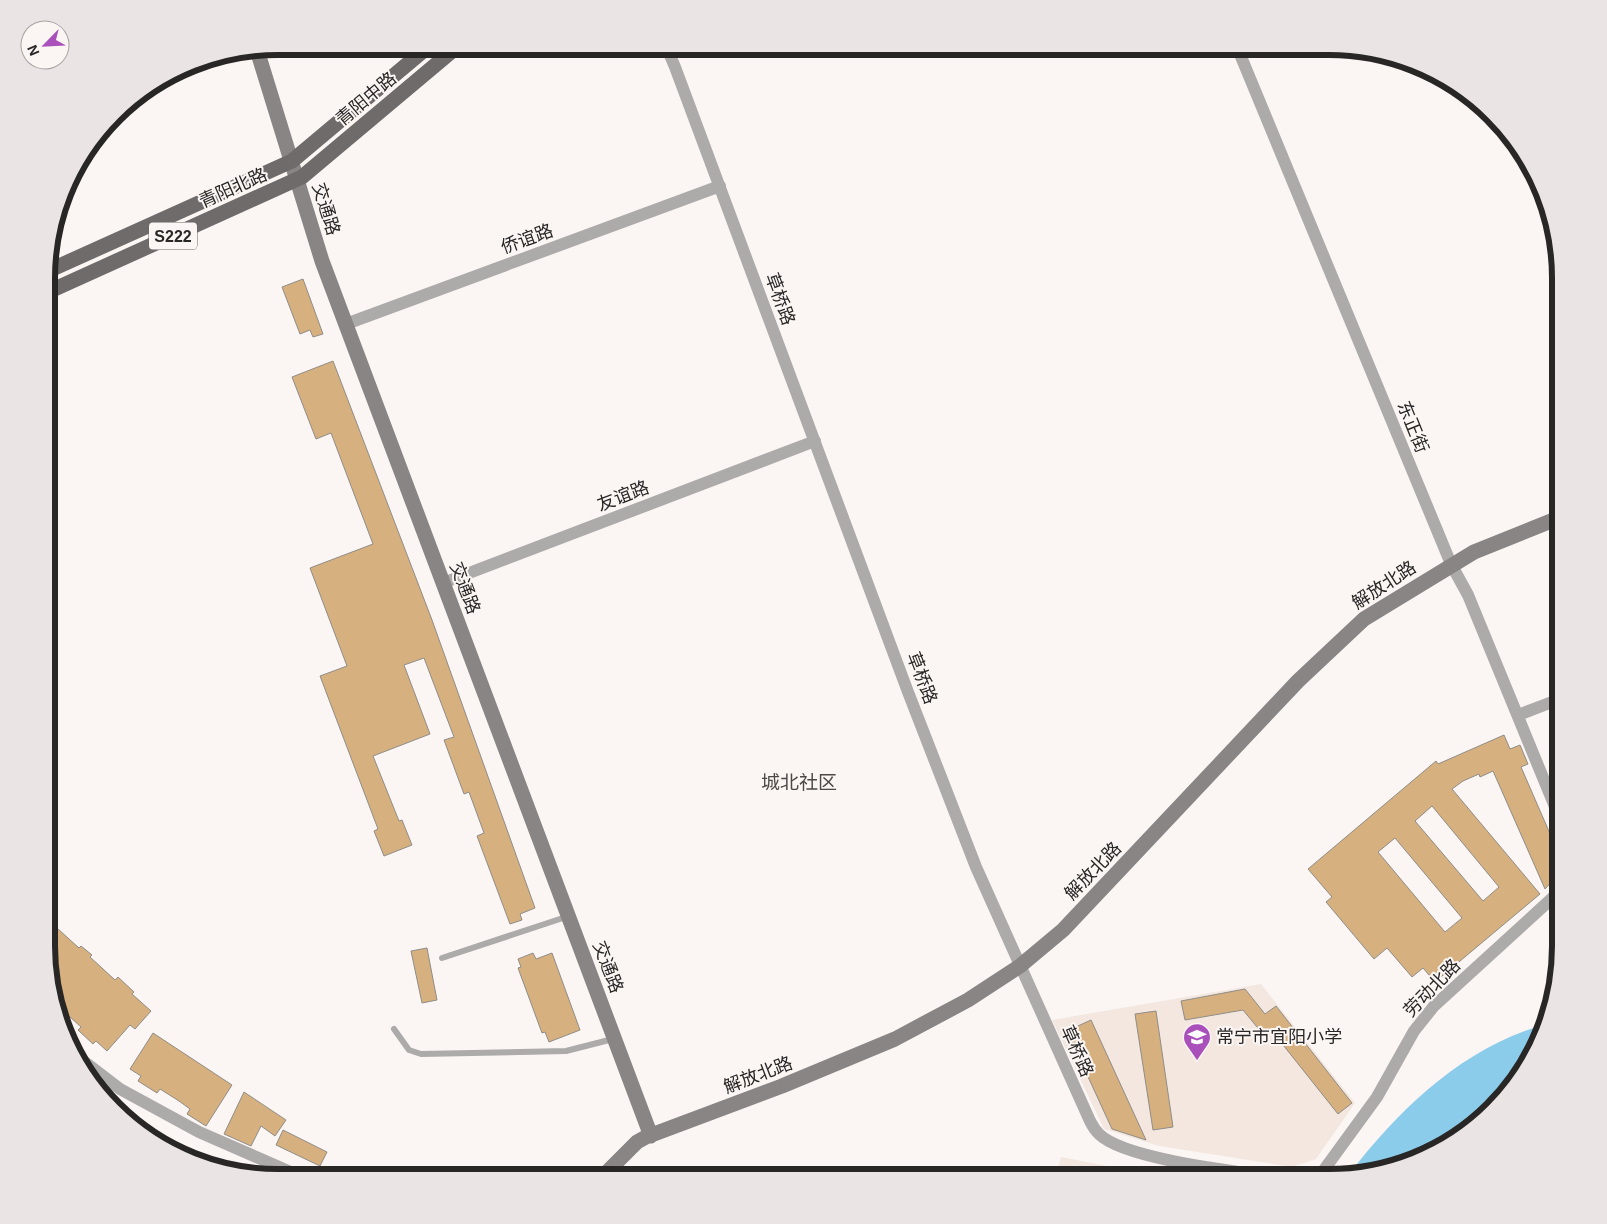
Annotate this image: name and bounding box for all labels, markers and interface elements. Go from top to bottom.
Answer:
north arrow [20,20,70,70]
text: N [24,42,42,58]
street label: 青阳中路 [332,68,400,130]
street label: 青阳北路 [196,164,270,212]
street label: 交通路 [309,180,343,238]
street label: 侨谊路 [498,220,556,258]
road number: S222 [149,222,197,250]
street label: 草桥路 [761,270,799,328]
street label: 东正街 [1394,398,1432,456]
street label: 友谊路 [594,477,652,515]
street label: 解放北路 [1348,557,1420,613]
street label: 交通路 [446,559,484,617]
street label: 草桥路 [903,649,941,707]
district label: 城北社区 [761,772,837,793]
street label: 解放北路 [1061,838,1125,904]
street label: 交通路 [589,938,627,996]
street label: 劳动北路 [1400,955,1464,1021]
street label: 草桥路 [1057,1022,1097,1080]
school or university icon: 常宁市宜阳小学 [1182,1022,1212,1061]
place label: 常宁市宜阳小学 [1216,1027,1342,1047]
street label: 解放北路 [721,1053,795,1097]

